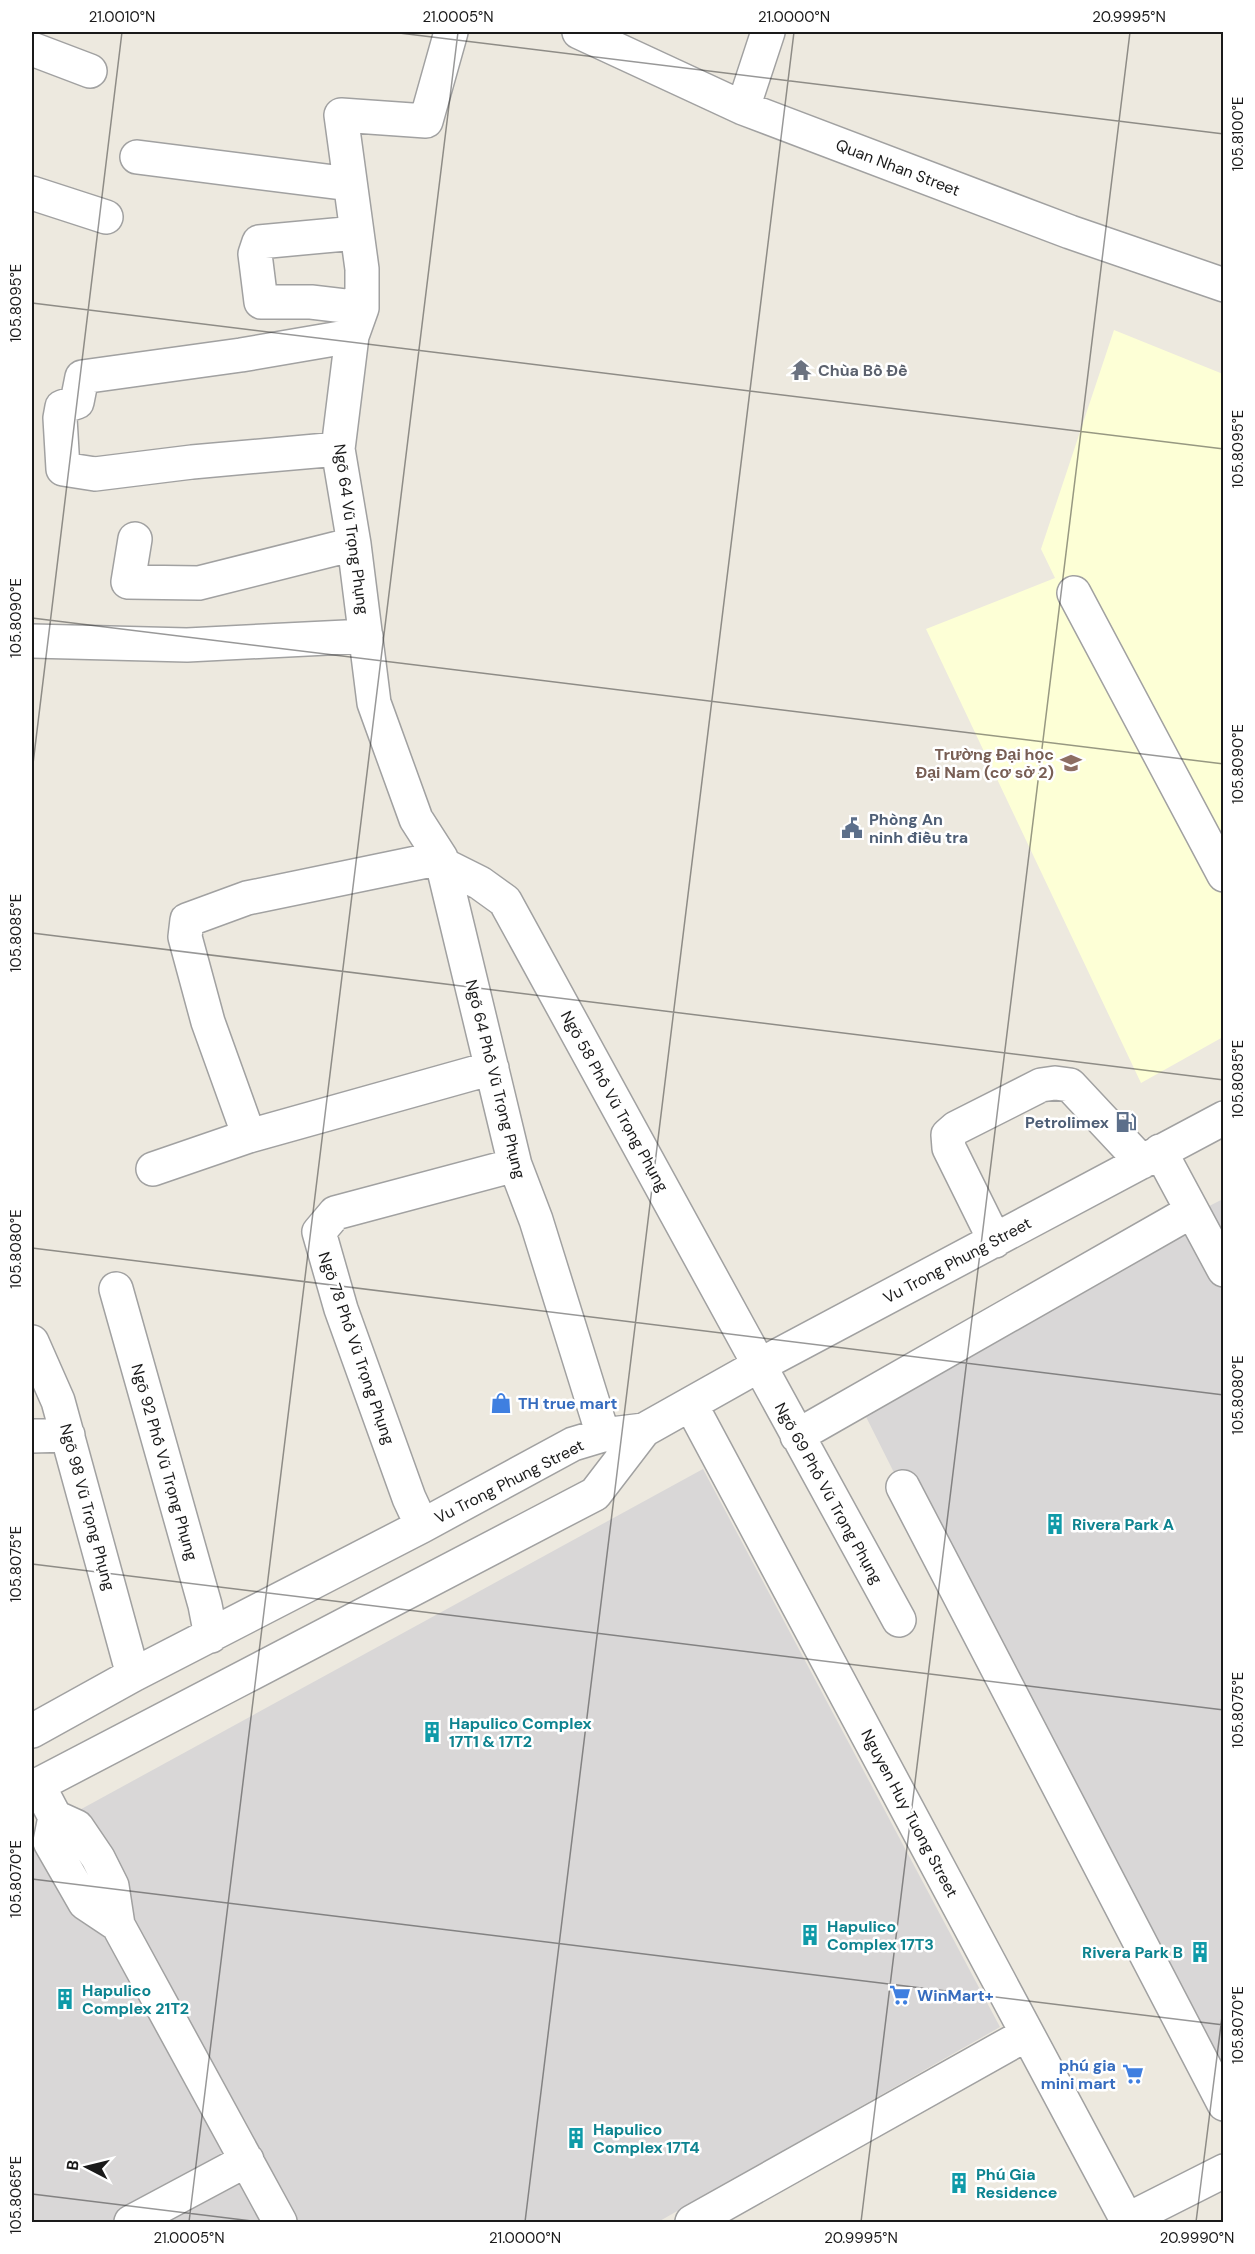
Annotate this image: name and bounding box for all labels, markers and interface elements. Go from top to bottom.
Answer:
text: 21.0010°N [89,7,155,27]
text: 21.0005°N [422,7,494,27]
text: 21.0000°N [758,7,830,27]
text: 20.9995°N [1092,7,1166,27]
text: 105.8100°E [1228,97,1248,171]
street label: Quan Nhan Street [833,134,963,201]
text: 105.8095°E [6,264,26,342]
temple icon: Chùa Bồ Đề [789,358,813,382]
place label: Chùa Bồ Đề [818,360,908,381]
text: 105.8095°E [1228,410,1248,488]
street label: Ngõ 64 Vũ Trọng Phụng [329,442,374,616]
text: 105.8090°E [6,578,26,658]
text: 105.8090°E [1228,724,1248,804]
place label: Trường Đại học Đại Nam (cơ sở 2) [916,744,1054,783]
school or university icon: Trường Đại học Đại Nam (cơ sở 2) [1059,751,1083,775]
place label: Phòng An ninh điều tra [869,809,968,848]
public building icon: Phòng An ninh điều tra [840,816,864,840]
text: 105.8085°E [6,894,26,972]
street label: Ngõ 64 Phố Vũ Trọng Phụng [461,977,530,1181]
street label: Ngõ 58 Phố Vũ Trọng Phụng [556,1007,673,1196]
text: 105.8085°E [1228,1040,1248,1118]
fuel station icon: Petrolimex [1114,1110,1138,1134]
place label: Petrolimex [1025,1112,1109,1133]
text: 105.8080°E [6,1209,26,1289]
street label: Vu Trong Phung Street [880,1212,1035,1308]
street label: Ngõ 78 Phố Vũ Trọng Phụng [314,1249,399,1447]
text: 105.8080°E [1228,1355,1248,1435]
street label: Ngõ 92 Phố Vũ Trọng Phụng [126,1361,203,1563]
shop icon: TH true mart [489,1391,513,1415]
place label: TH true mart [518,1393,617,1414]
street label: Ngõ 69 Phố Vũ Trọng Phụng [770,1399,887,1588]
street label: Ngõ 98 Vũ Trọng Phụng [55,1421,120,1593]
street label: Vu Trong Phung Street [431,1435,587,1528]
building icon: Rivera Park A [1043,1512,1067,1536]
place label: Rivera Park A [1072,1514,1174,1535]
text: 105.8075°E [6,1526,26,1602]
text: 105.8075°E [1228,1672,1248,1748]
place label: Hapulico Complex 17T1 & 17T2 [449,1713,592,1752]
building icon: Hapulico Complex 17T1 & 17T2 [420,1720,444,1744]
street label: Nguyen Huy Tuong Street [856,1725,963,1901]
text: 105.8070°E [6,1840,26,1918]
place label: Hapulico Complex 17T3 [827,1916,934,1955]
building icon: Hapulico Complex 17T3 [798,1923,822,1947]
building icon: Rivera Park B [1188,1940,1212,1964]
place label: Rivera Park B [1082,1942,1183,1963]
place label: Hapulico Complex 21T2 [82,1980,189,2019]
supermarket icon: WinMart+ [888,1983,912,2007]
place label: WinMart+ [917,1985,994,2006]
text: 105.8070°E [1228,1986,1248,2064]
building icon: Hapulico Complex 21T2 [53,1987,77,2011]
place label: phú gia mini mart [1041,2055,1116,2094]
supermarket icon: phú gia mini mart [1121,2062,1145,2086]
place label: Hapulico Complex 17T4 [593,2119,700,2158]
building icon: Hapulico Complex 17T4 [564,2126,588,2150]
north arrow [57,2137,117,2197]
text: 105.8065°E [6,2156,26,2234]
text: B [62,2159,84,2172]
place label: Phú Gia Residence [976,2164,1057,2203]
building icon: Phú Gia Residence [947,2171,971,2195]
text: 21.0005°N [153,2228,225,2248]
text: 21.0000°N [489,2228,561,2248]
text: 20.9995°N [824,2228,898,2248]
text: 20.9990°N [1160,2228,1234,2248]

